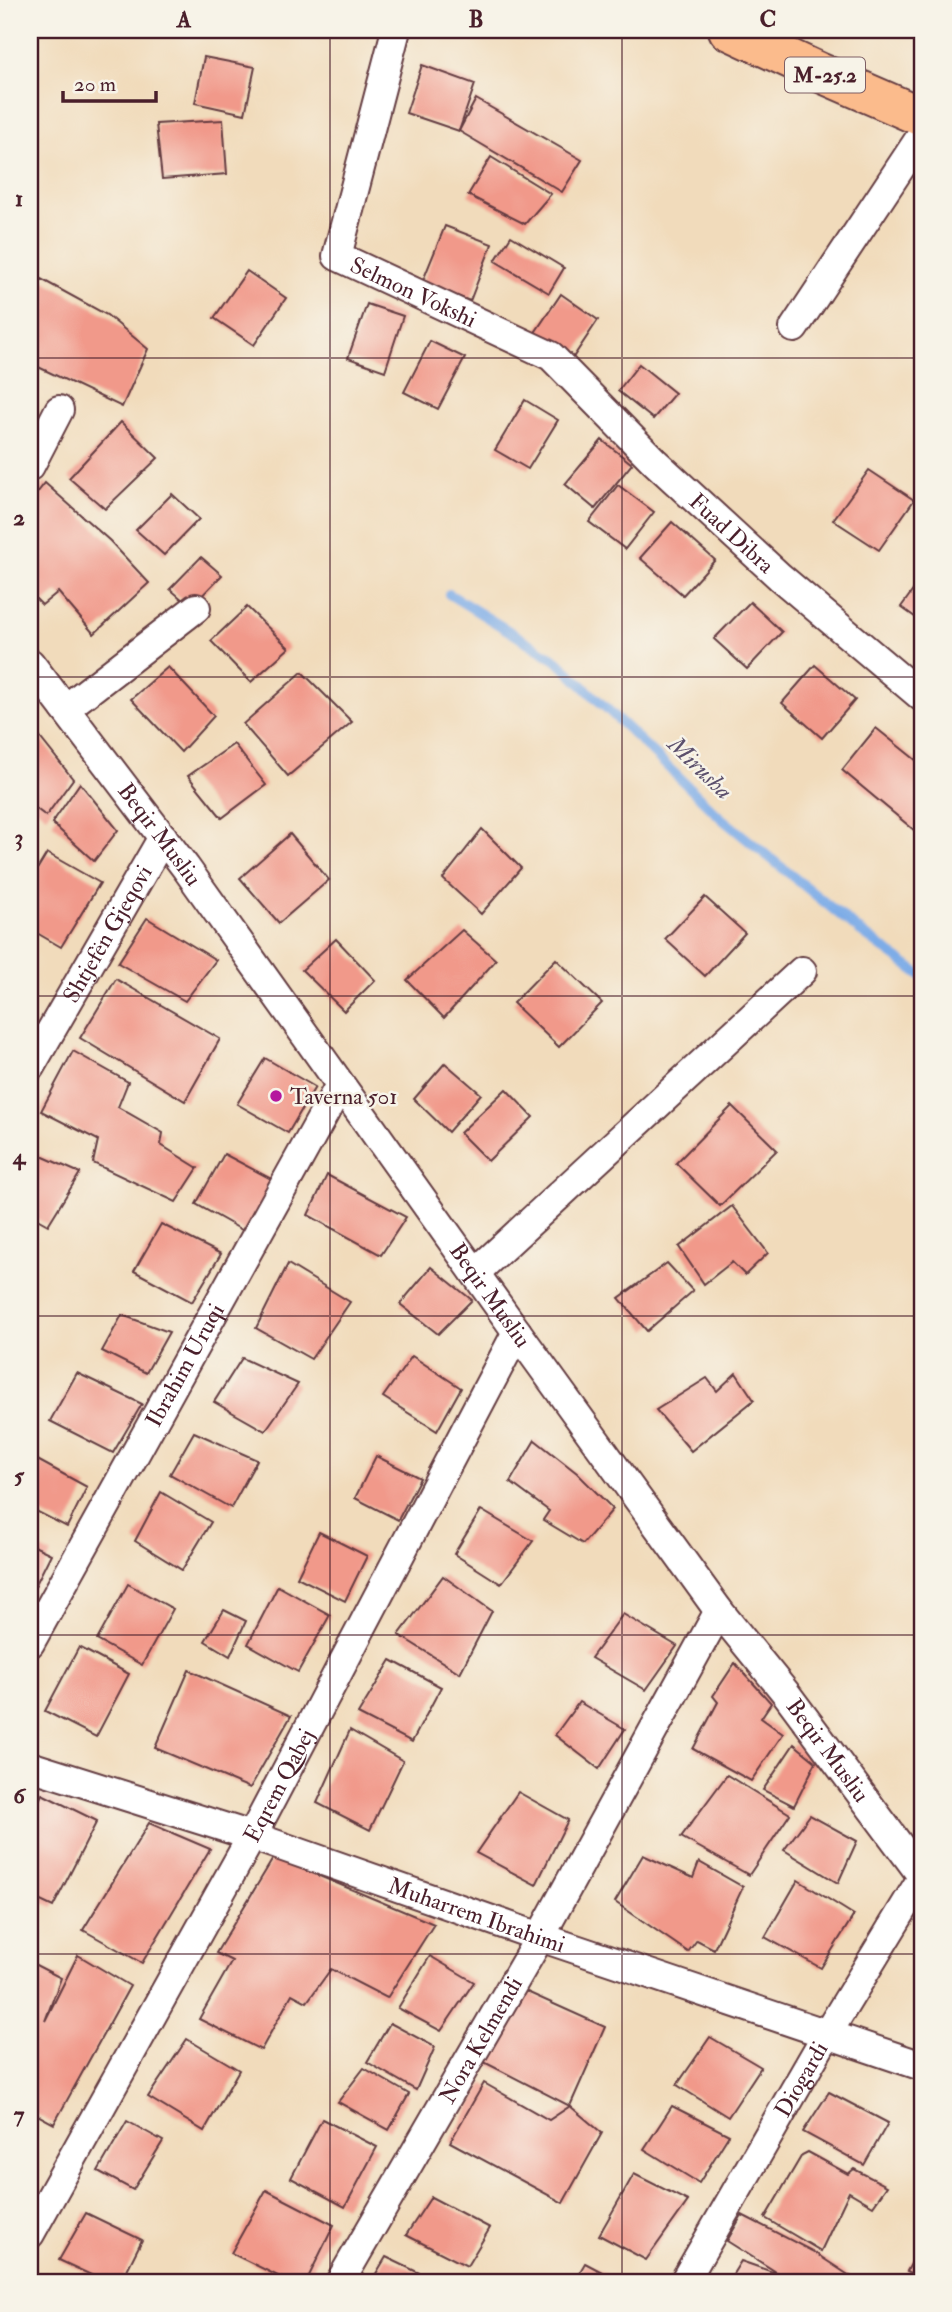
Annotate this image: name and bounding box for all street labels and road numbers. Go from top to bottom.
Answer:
road number: M-25.2 [785,57,865,92]
street label: Selmon Vokshi [346,250,481,334]
street label: Fuad Dibra [683,487,781,580]
street label: Beqir Musliu [112,777,208,891]
street label: Shtjefën Gjeqovi [56,860,158,1008]
street label: Beqir Musliu [443,1237,538,1353]
street label: Ibrahim Uruqi [139,1298,230,1432]
street label: Beqir Musliu [780,1693,876,1808]
street label: Eqrem Qabej [237,1723,320,1847]
street label: Muharrem Ibrahimi [384,1870,569,1959]
street label: Nora Kelmendi [432,1971,529,2108]
street label: Diogardi [768,2036,834,2122]

